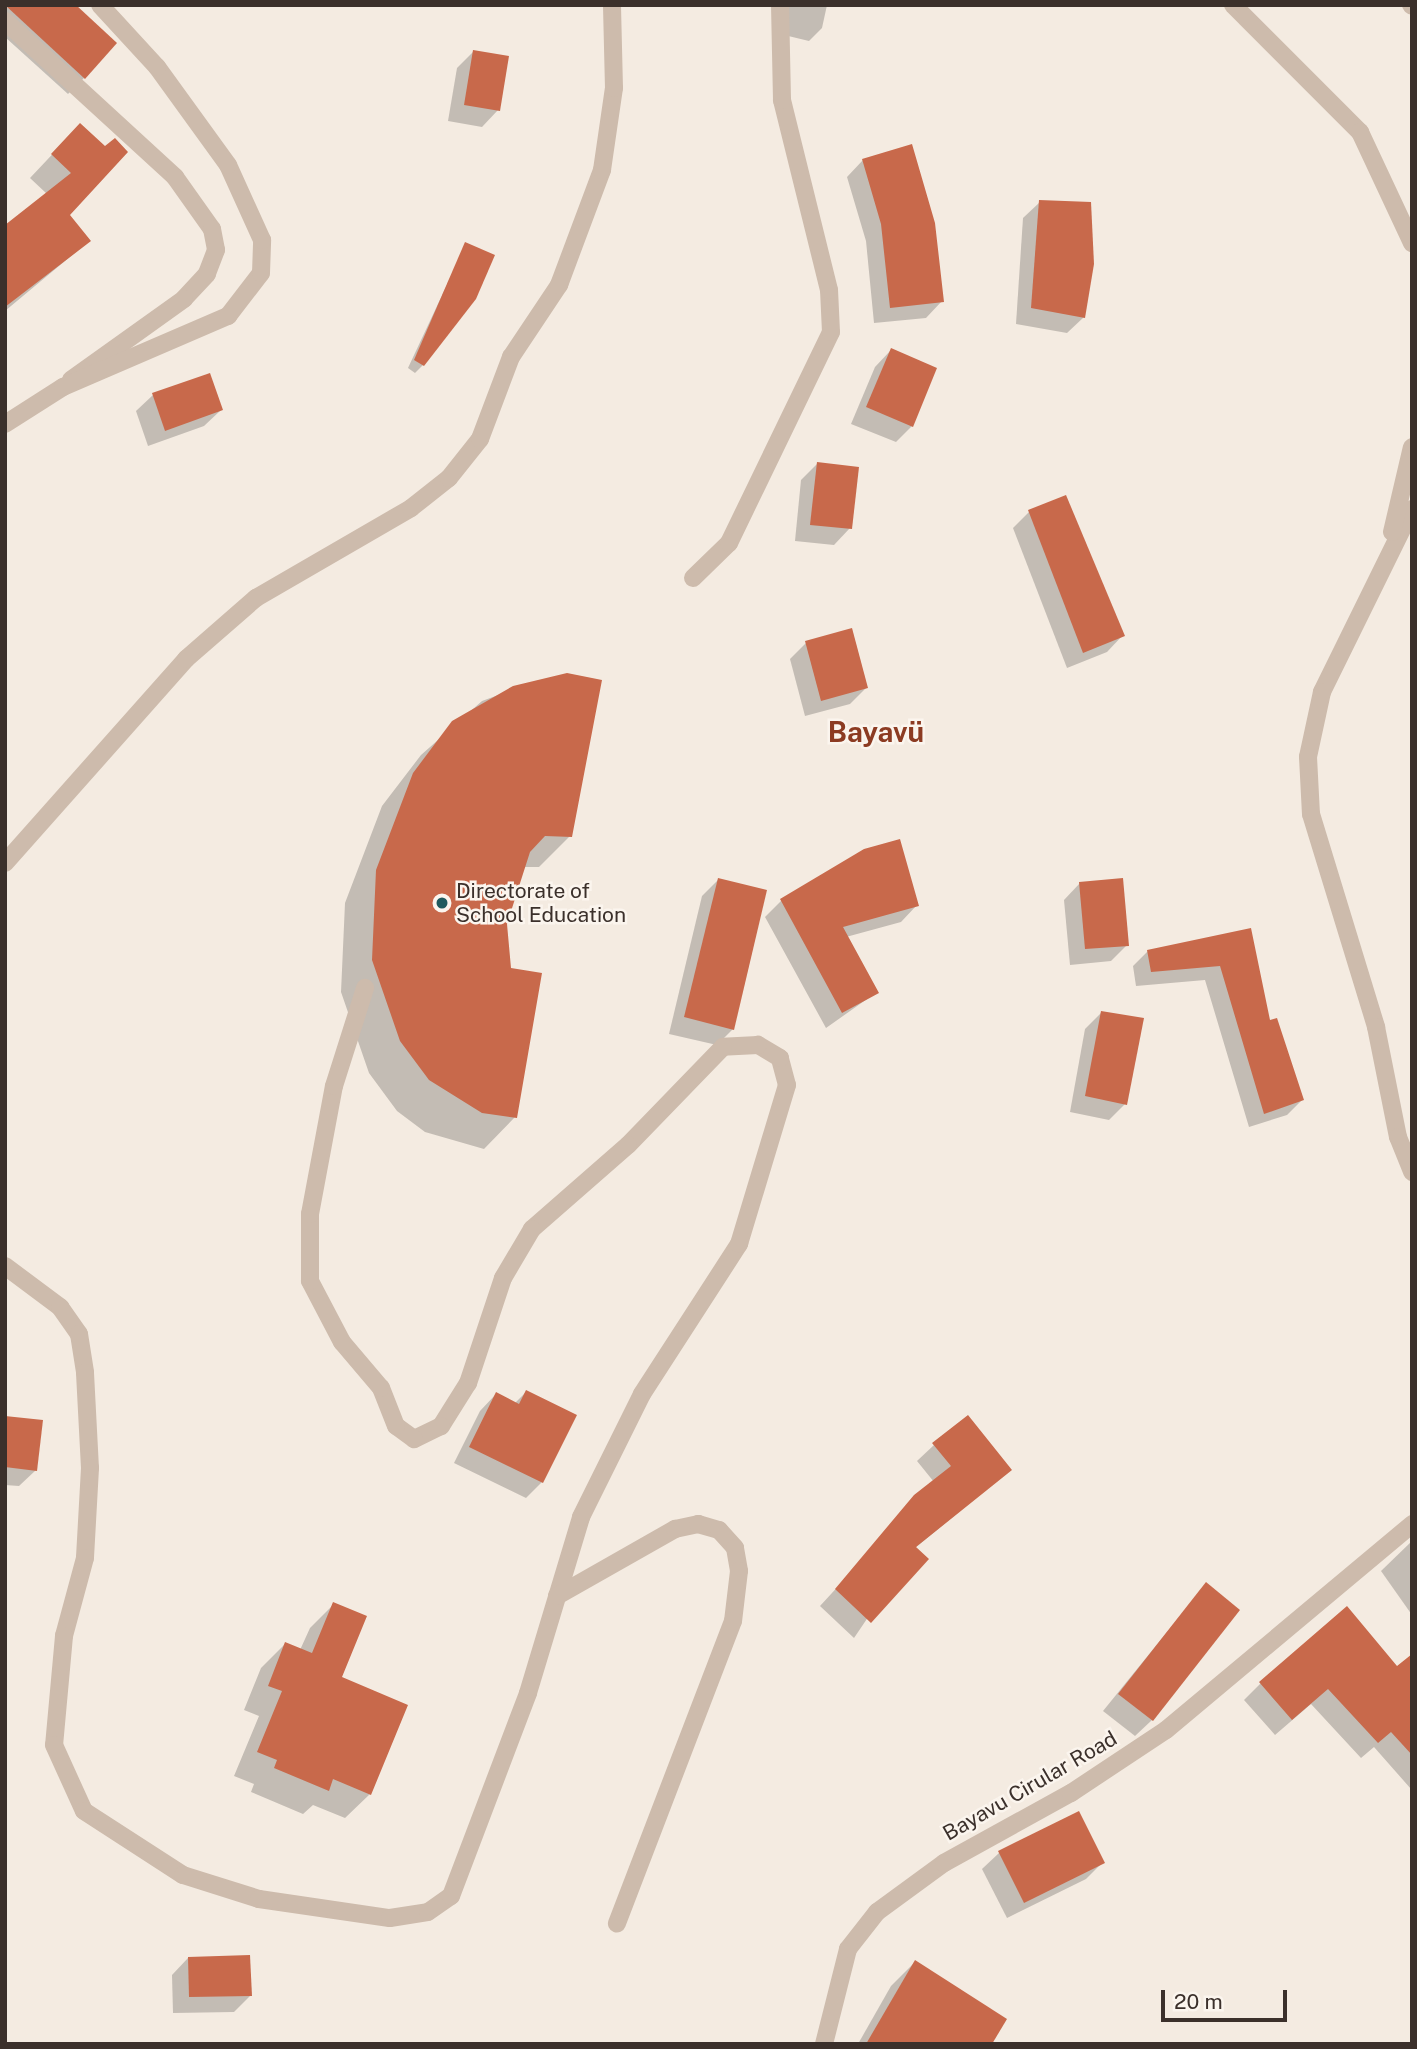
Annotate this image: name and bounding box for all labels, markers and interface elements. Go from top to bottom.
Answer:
district label: Bayavü [828,715,924,749]
place label: Directorate of School Education [456,878,626,928]
marker: Directorate of School Education [434,895,450,911]
street label: Bayavu Cirular Road [939,1726,1121,1846]
scale bar [1165,1976,1291,2020]
text: 20 m [1174,1989,1223,2014]

